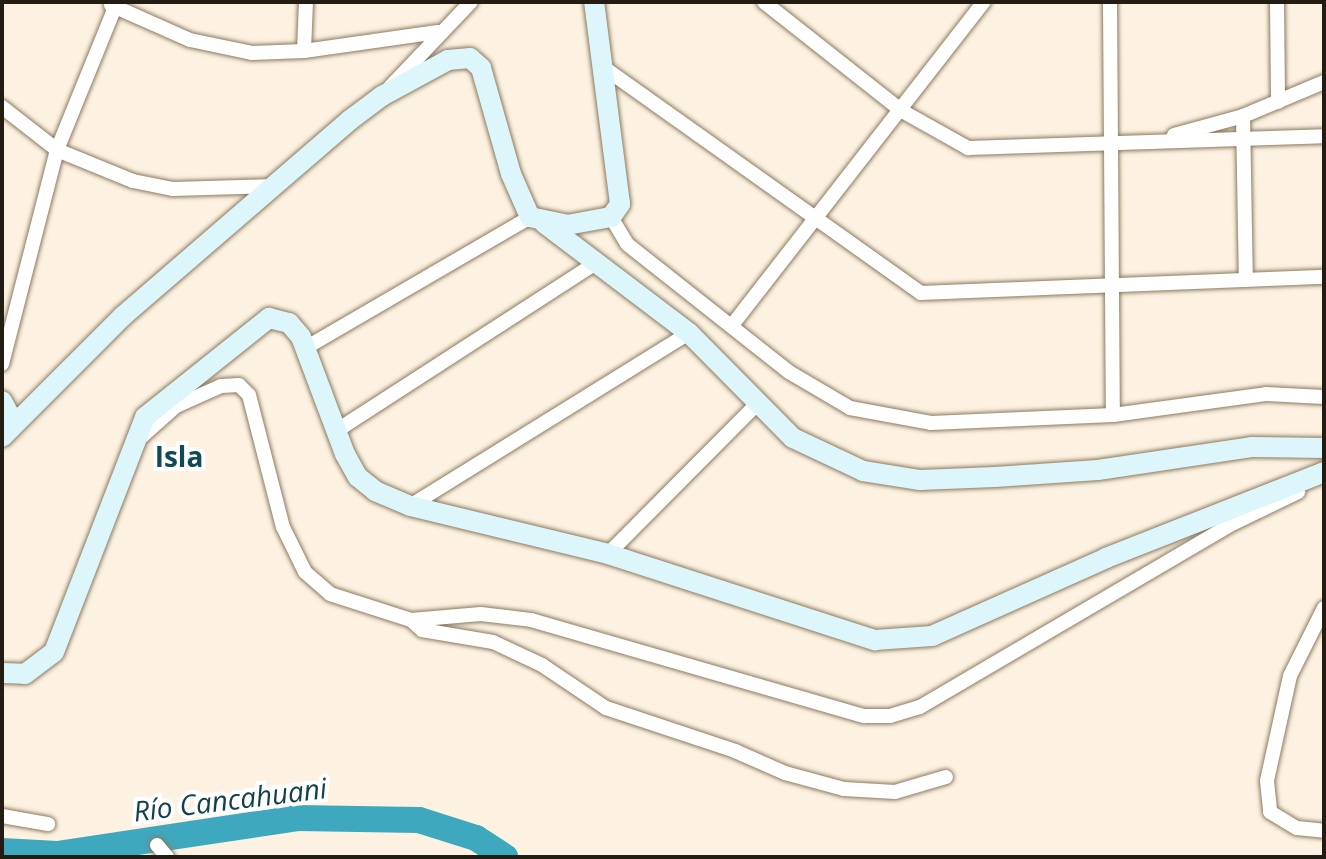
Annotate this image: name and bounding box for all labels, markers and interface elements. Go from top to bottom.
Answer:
district label: Isla [155,439,203,473]
water label: Río Cancahuani [131,770,329,828]

